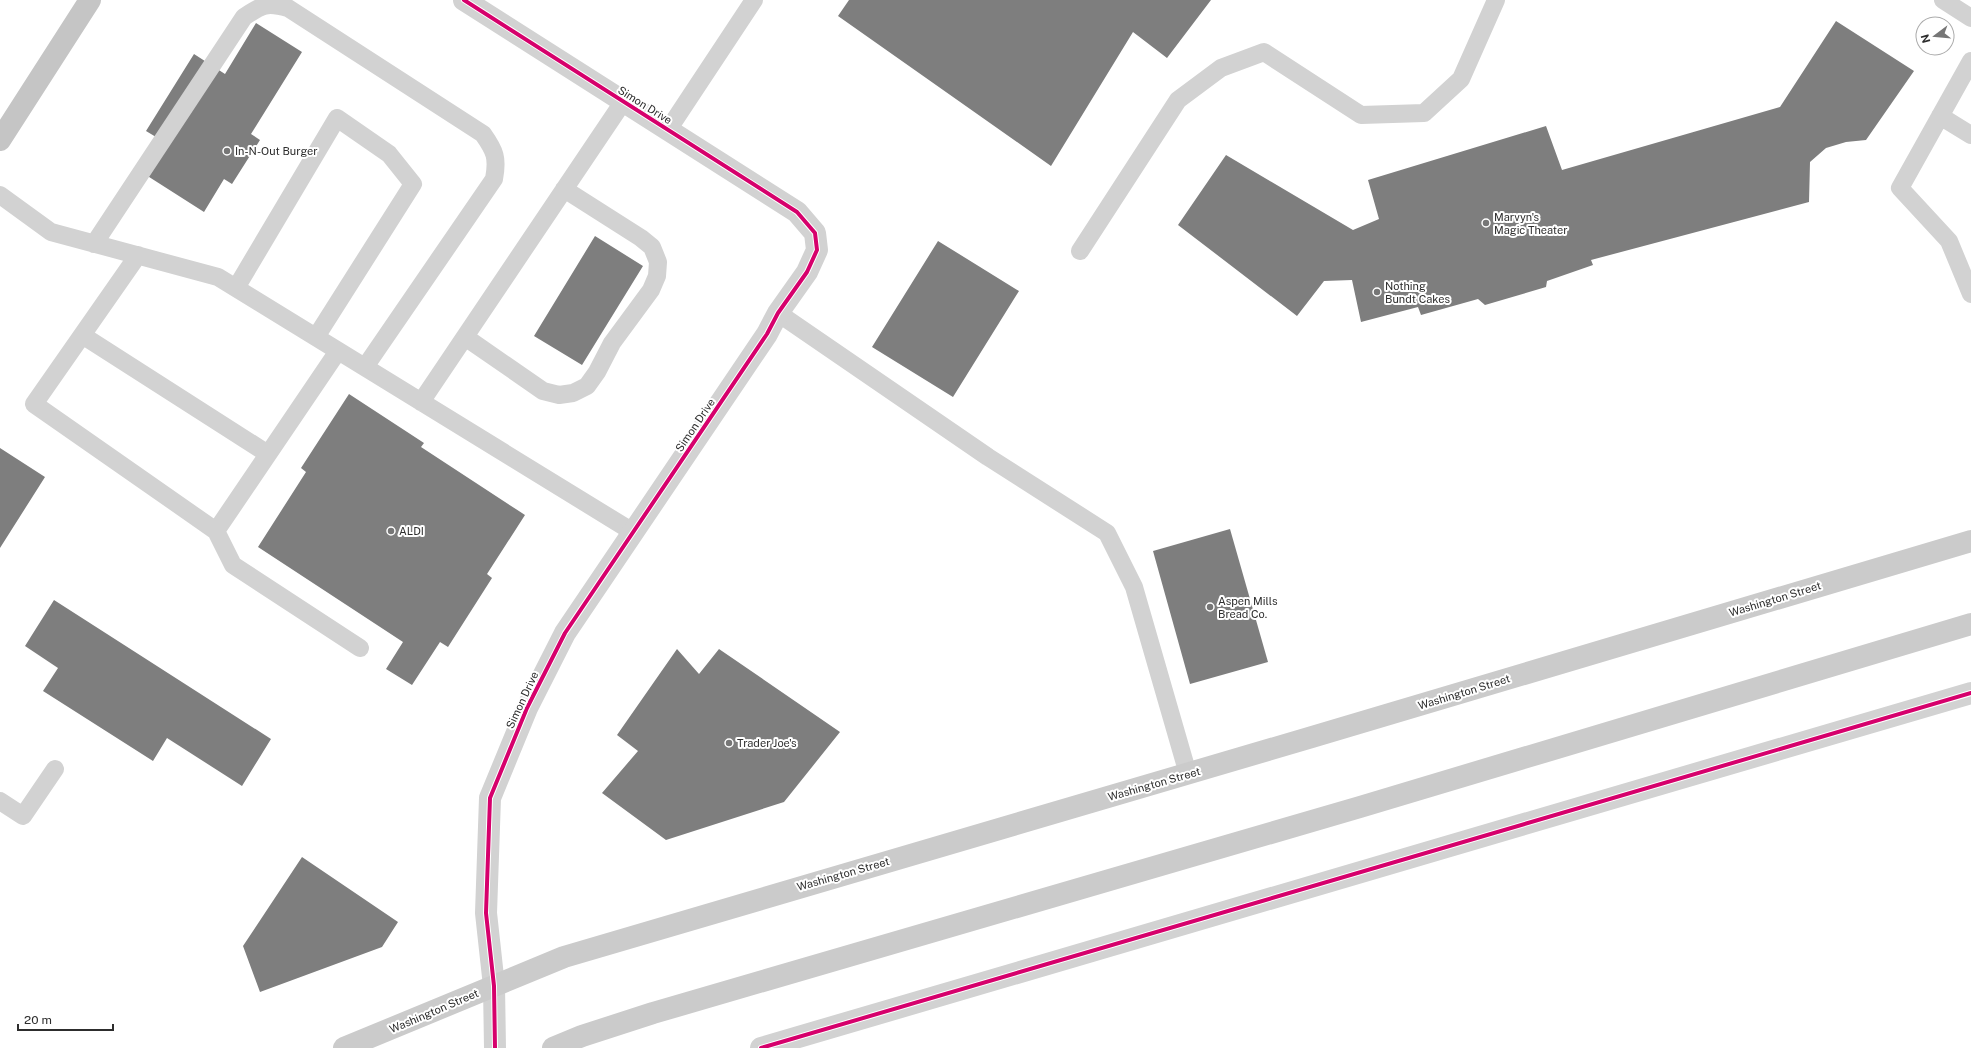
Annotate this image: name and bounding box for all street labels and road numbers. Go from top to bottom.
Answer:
street label: Simon Drive [616,84,674,126]
street label: Simon Drive [673,396,717,454]
street label: Washington Street [1728,579,1822,619]
street label: Simon Drive [504,670,540,730]
street label: Washington Street [1417,672,1511,712]
street label: Washington Street [1106,765,1202,803]
street label: Washington Street [795,855,891,893]
street label: Washington Street [388,987,480,1035]

